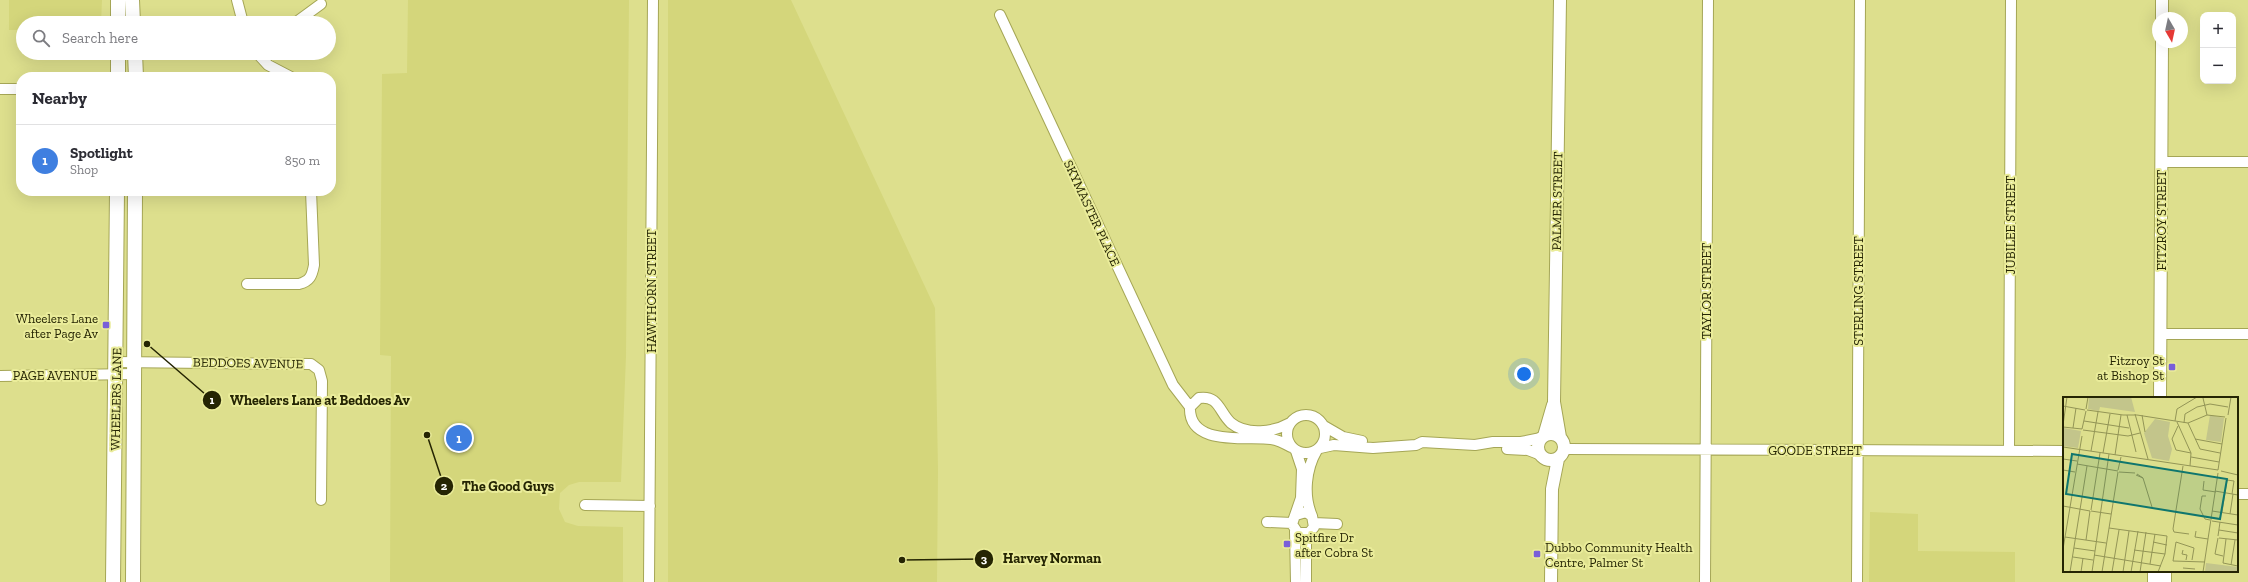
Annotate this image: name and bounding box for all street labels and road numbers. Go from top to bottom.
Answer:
street label: PALMER STREET [1549,151,1565,251]
street label: SKYMASTER PLACE [1061,158,1123,269]
street label: FITZROY STREET [2154,170,2169,270]
street label: JUBILEE STREET [2003,176,2018,274]
street label: HAWTHORN STREET [644,229,659,353]
street label: STERLING STREET [1851,236,1866,346]
street label: TAYLOR STREET [1699,243,1714,339]
street label: WHEELERS LANE [108,347,124,450]
street label: BEDDOES AVENUE [193,355,304,371]
street label: PAGE AVENUE [13,368,97,383]
street label: GOODE STREET [1768,443,1862,458]

